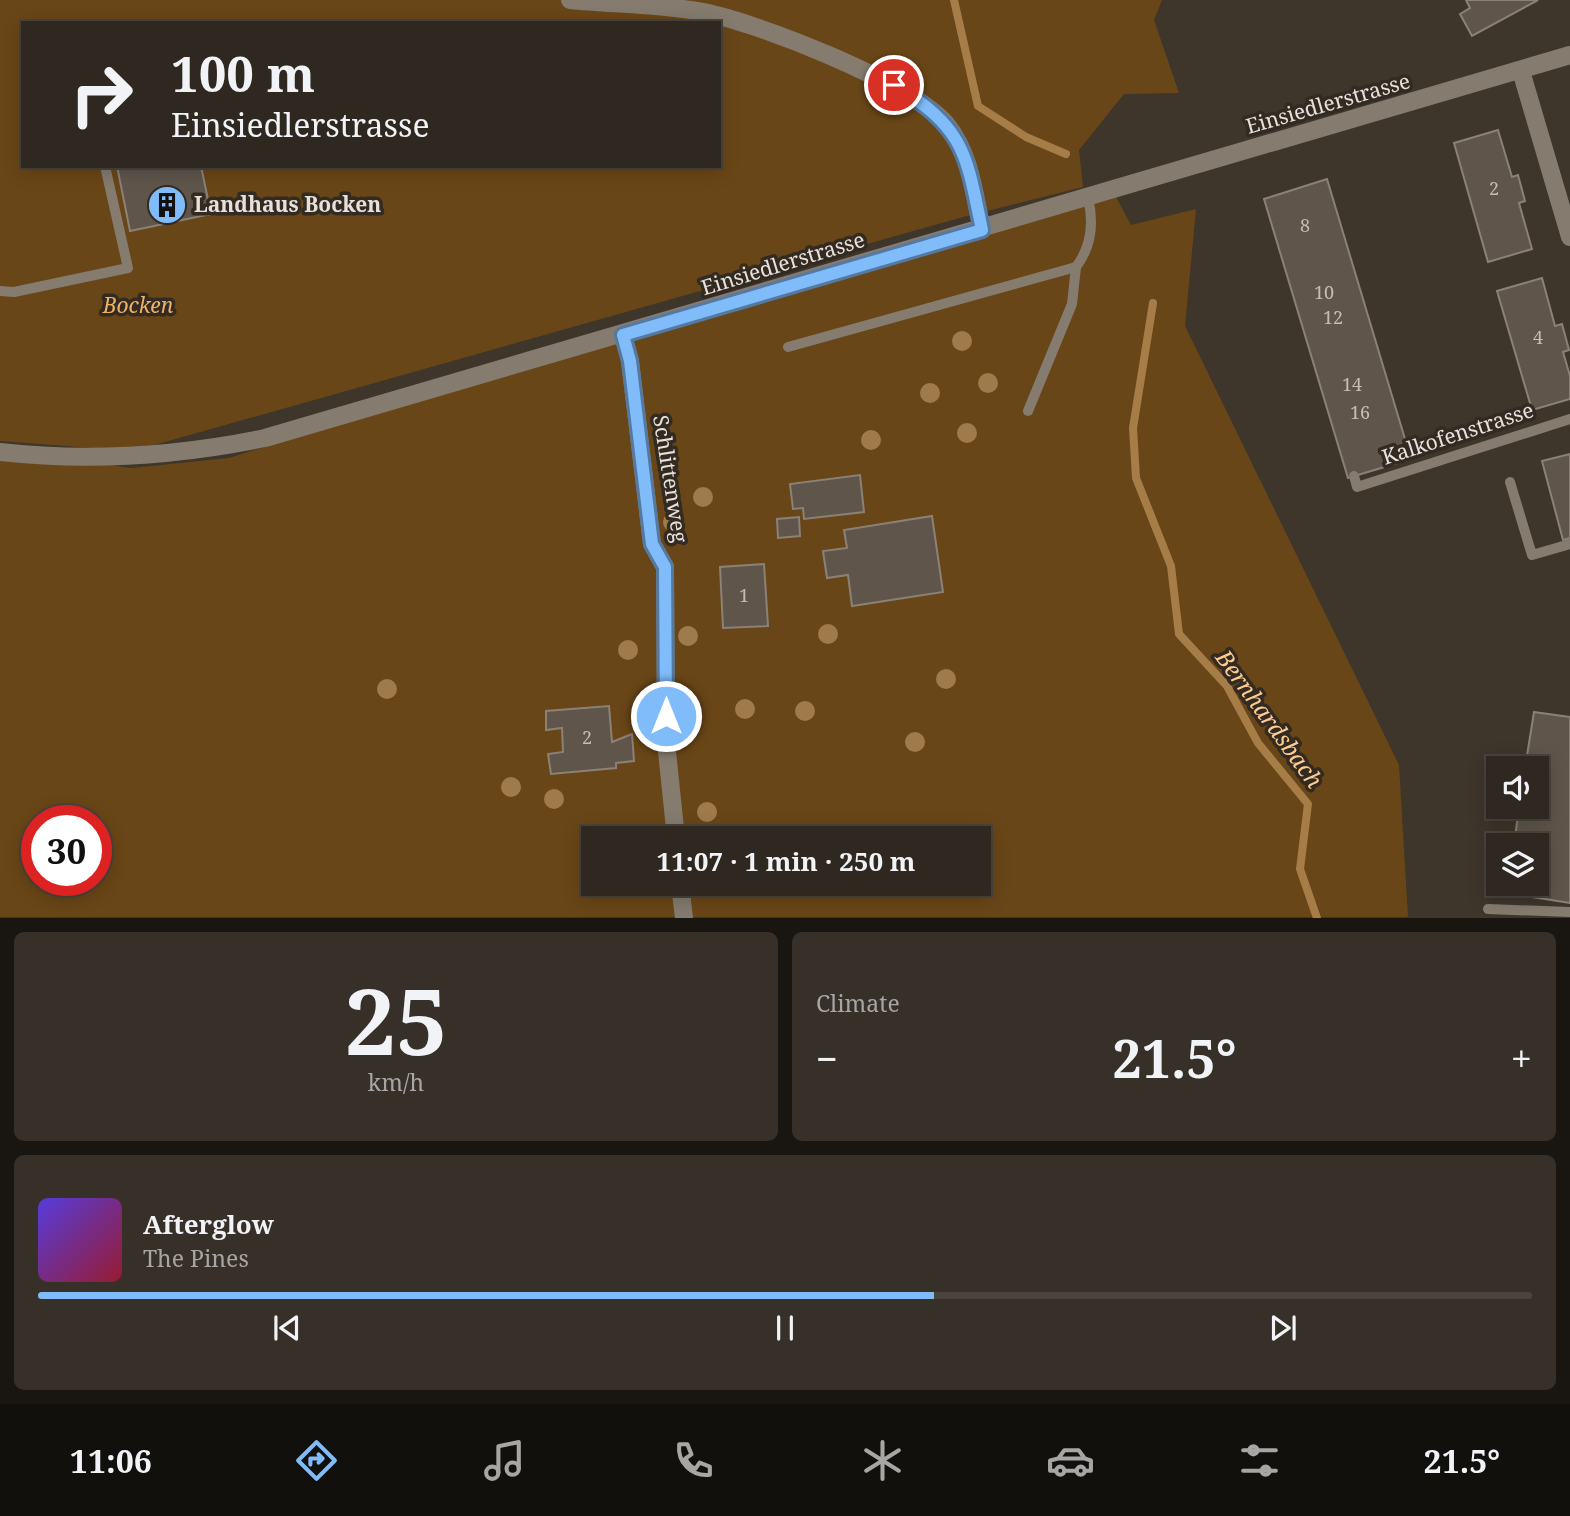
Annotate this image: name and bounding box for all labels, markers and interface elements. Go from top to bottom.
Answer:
text: 100 m [171,40,315,106]
icon: right [56,49,147,140]
pin [864,55,924,115]
icon: arrive [875,66,913,104]
street label: Einsiedlerstrasse [1242,66,1413,140]
text: Einsiedlerstrasse [171,103,430,146]
house number: 2 [1489,176,1499,200]
building icon: Landhaus Bocken [146,184,188,226]
place label: Landhaus Bocken [194,190,381,218]
house number: 8 [1300,213,1310,237]
street label: Einsiedlerstrasse [698,225,868,301]
house number: 10 [1314,280,1334,304]
park label: Bocken [102,291,174,319]
house number: 12 [1323,305,1343,329]
house number: 4 [1533,325,1543,349]
house number: 14 [1342,372,1362,396]
street label: Kalkofenstrasse [1378,395,1537,471]
house number: 16 [1350,400,1370,424]
street label: Schlittenweg [647,413,695,545]
house number: 1 [739,583,749,607]
water label: Bernhardsbach [1208,642,1331,794]
position arrow [629,679,703,753]
house number: 2 [582,725,592,749]
map controls [1486,756,1549,896]
button: sound [1486,756,1549,819]
speed limit sign: 30 [21,805,112,896]
button: layers [1486,833,1549,896]
text: 11:07 · 1 min · 250 m [656,843,916,879]
text: 25 [345,958,447,1082]
text: Climate [816,987,900,1019]
text: 21.5° [1112,1022,1237,1093]
text: − [816,1032,838,1084]
text: + [1511,1032,1532,1084]
text: km/h [368,1066,424,1098]
text: Afterglow [143,1206,274,1242]
text: The Pines [143,1242,249,1274]
icon: previous [268,1309,306,1347]
icon: pause [766,1309,804,1347]
icon: next [1264,1309,1302,1347]
icon: directions [292,1436,341,1485]
icon: music [480,1436,529,1485]
icon: phone [669,1436,718,1485]
icon: climate [858,1436,907,1485]
icon: car [1046,1436,1095,1485]
icon: filters [1235,1436,1284,1485]
text: 11:06 [70,1439,152,1482]
text: 21.5° [1424,1439,1500,1482]

